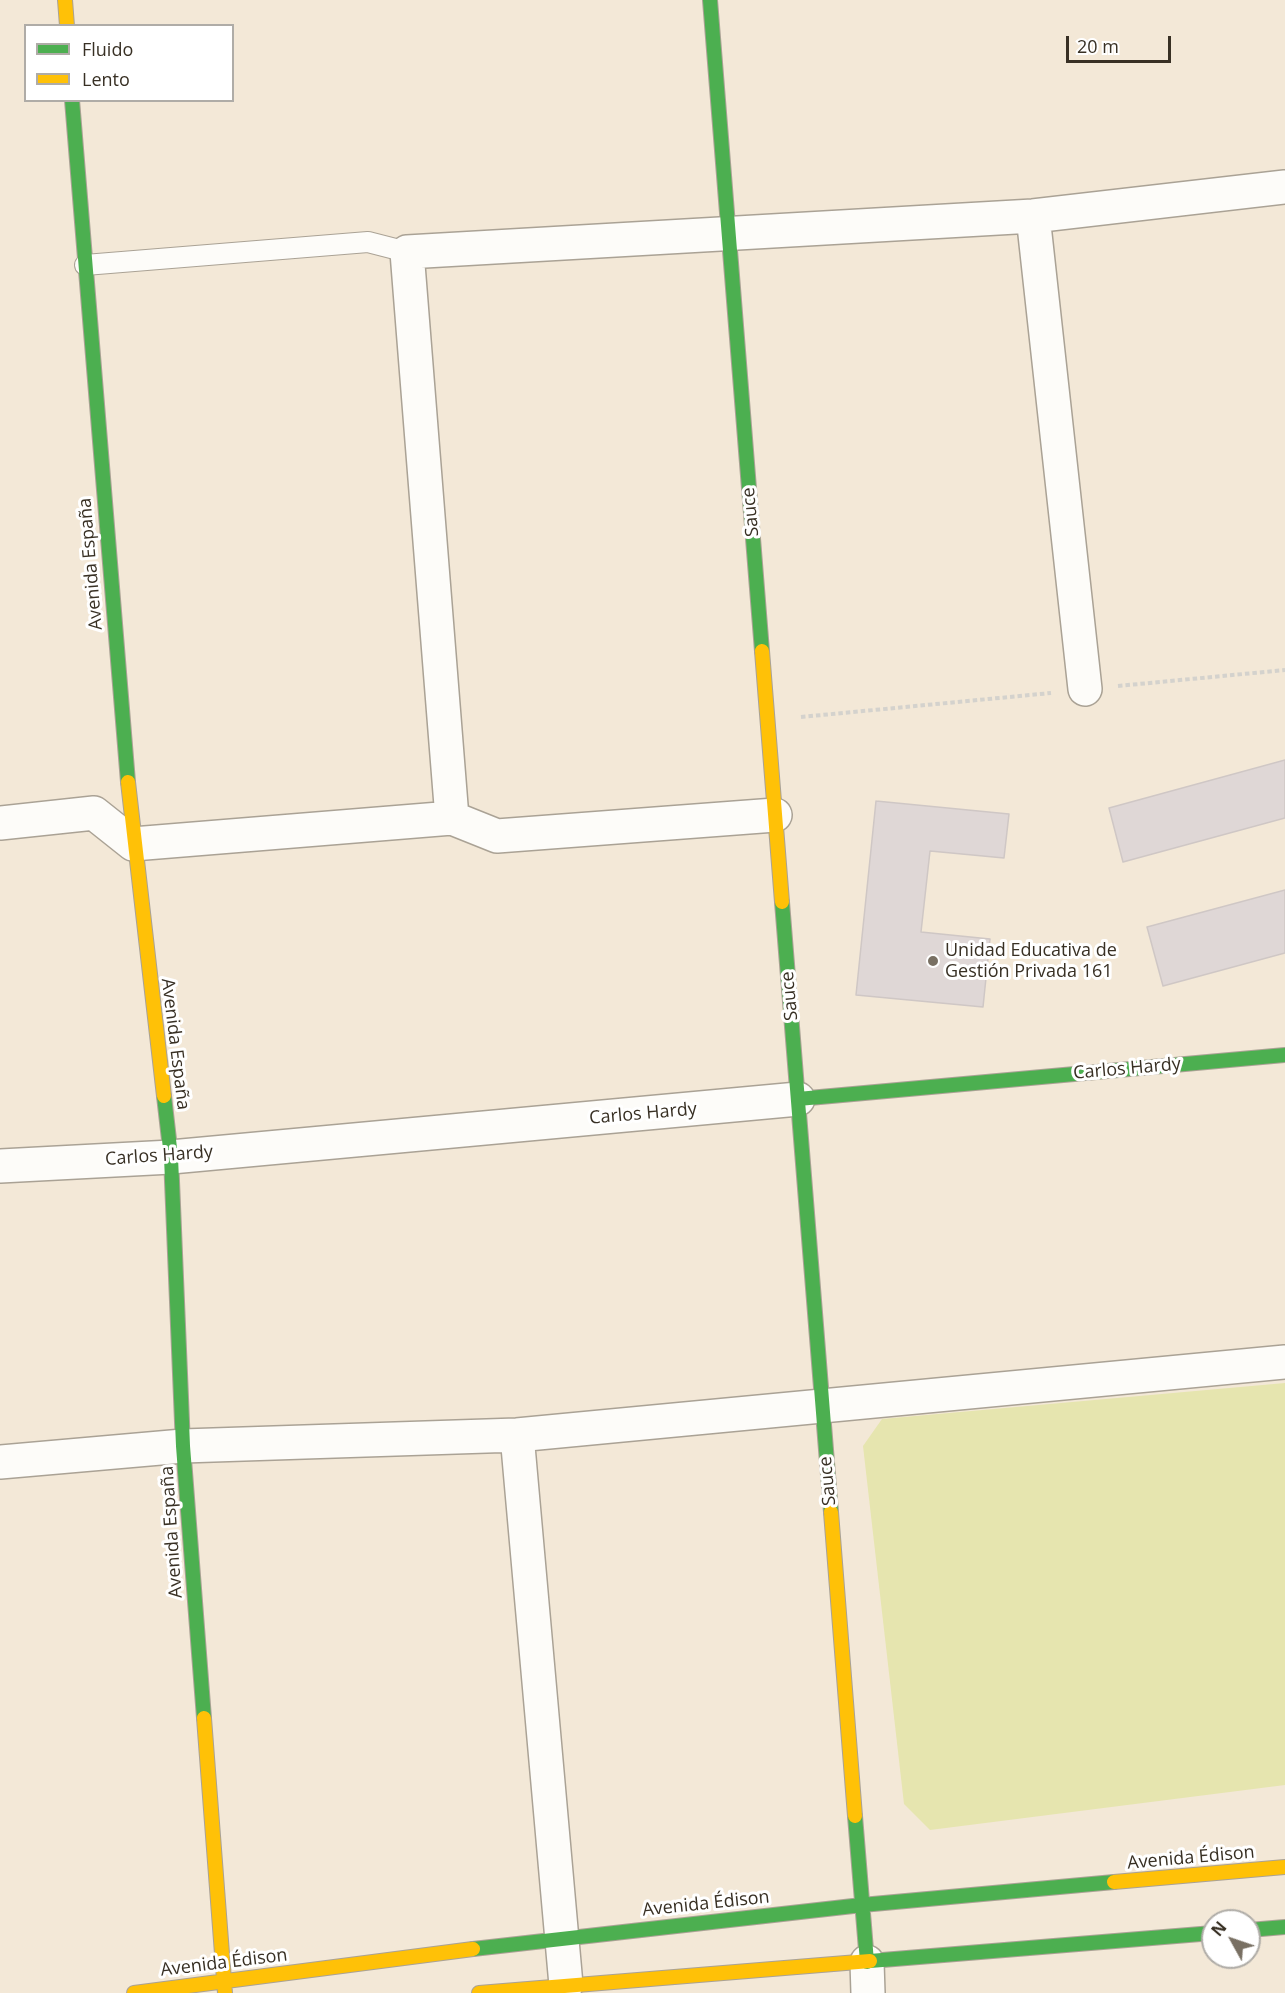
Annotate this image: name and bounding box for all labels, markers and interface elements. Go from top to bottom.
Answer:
legend [24,24,234,102]
scale bar [1069,24,1174,62]
text: 20 m [1077,34,1119,58]
text: Fluido [82,37,133,61]
text: Lento [82,67,130,91]
street label: Sauce [738,486,764,538]
street label: Avenida España [74,497,108,631]
place label: Unidad Educativa de Gestión Privada 161 [945,940,1117,982]
marker: Unidad Educativa de Gestión Privada 161 [926,954,940,968]
street label: Sauce [777,970,803,1022]
street label: Avenida España [156,977,194,1111]
street label: Carlos Hardy [1072,1054,1182,1084]
street label: Carlos Hardy [588,1099,698,1129]
street label: Carlos Hardy [104,1141,214,1171]
street label: Sauce [815,1455,841,1507]
street label: Avenida España [157,1465,187,1599]
street label: Avenida Édison [1126,1842,1256,1874]
street label: Avenida Édison [641,1887,771,1921]
north arrow [1201,1909,1261,1969]
text: N [1206,1917,1231,1941]
street label: Avenida Édison [159,1944,289,1982]

